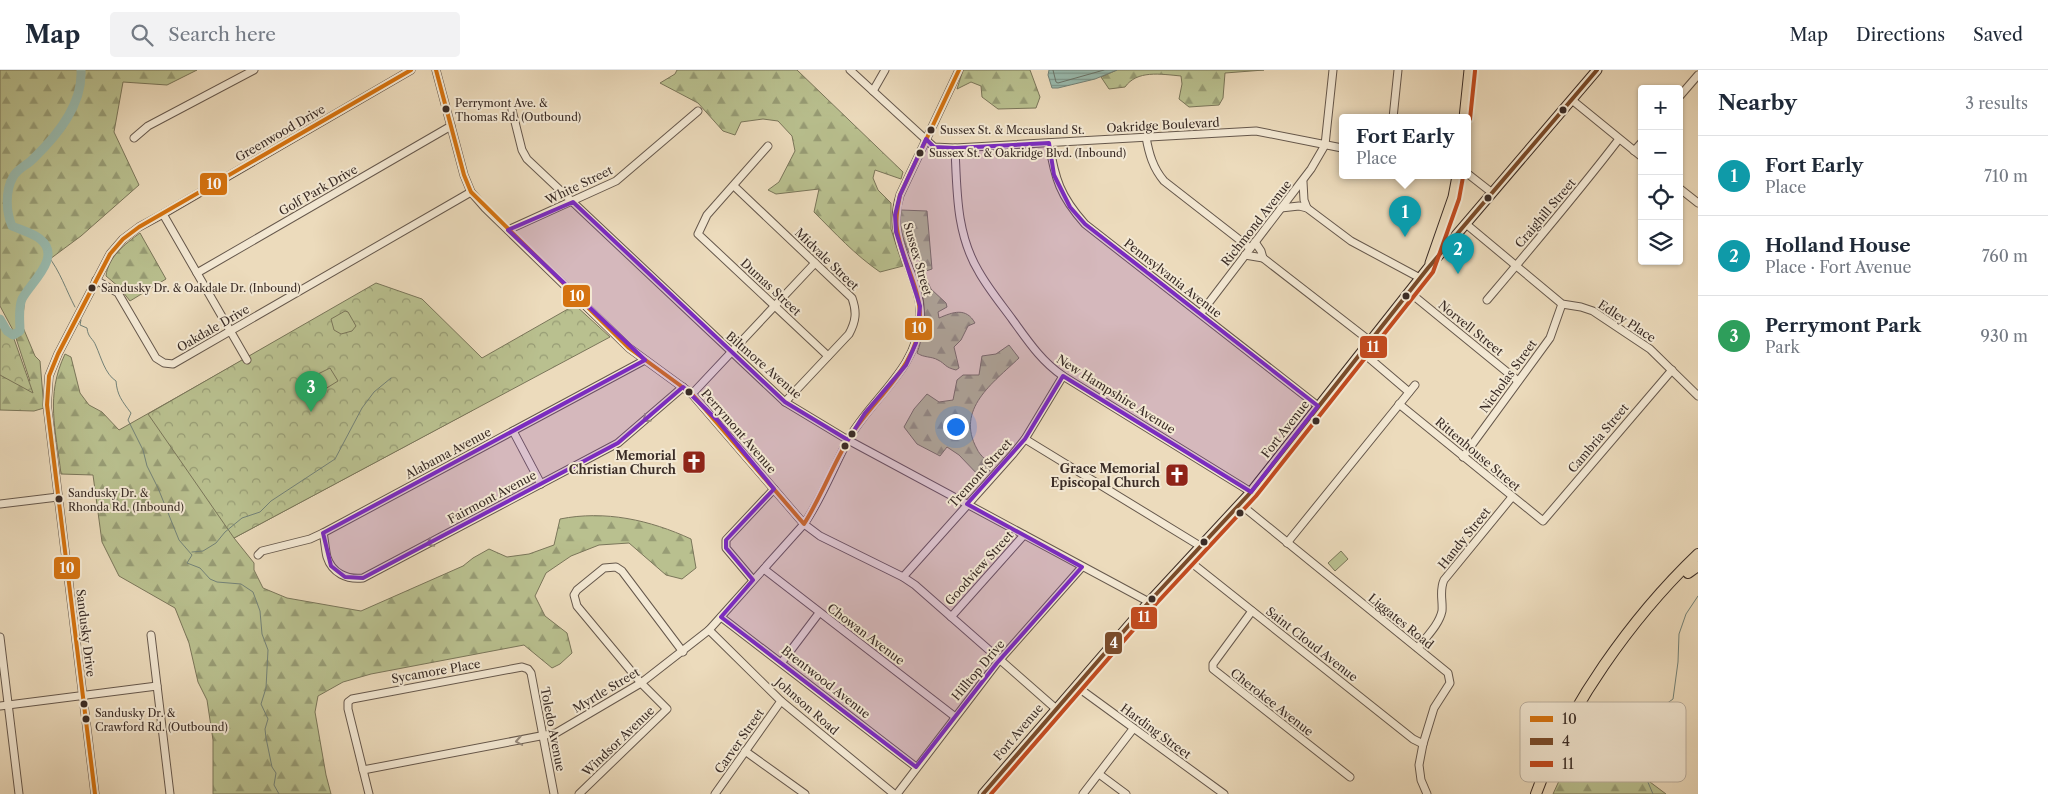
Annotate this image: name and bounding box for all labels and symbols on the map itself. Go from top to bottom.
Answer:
place label: Perrymont Ave. & Thomas Rd. (Outbound) [455,96,581,124]
street label: Greenwood Drive [232,101,328,165]
marker: Perrymont Ave. & Thomas Rd. (Outbound) [441,104,451,114]
unlabelled marker [1558,105,1568,115]
street label: Oakridge Boulevard [1106,115,1221,135]
place label: Sussex St. & Mccausland St. [940,123,1085,137]
marker: Sussex St. & Mccausland St. [926,125,936,135]
place label: Sussex St. & Oakridge Blvd. (Inbound) [929,146,1126,160]
marker: Sussex St. & Oakridge Blvd. (Inbound) [915,148,925,158]
street label: Golf Park Drive [276,161,360,219]
street label: White Street [542,162,616,208]
line badge: 10 [199,172,228,196]
text: 10 [206,175,222,193]
street label: Craighill Street [1512,175,1579,251]
street label: Richmond Avenue [1218,177,1294,269]
unlabelled marker [1483,193,1493,203]
pin: 1 [1389,196,1421,237]
street label: Sussex Street [900,221,936,298]
street label: Midvale Street [792,225,863,294]
pin: 2 [1442,233,1474,274]
street label: Pennsylvania Avenue [1121,235,1225,321]
street label: Dumas Street [738,255,805,319]
place label: Sandusky Dr. & Oakdale Dr. (Inbound) [101,281,301,295]
marker: Sandusky Dr. & Oakdale Dr. (Inbound) [87,283,97,293]
line badge: 10 [562,284,591,308]
text: 10 [569,287,585,305]
unlabelled marker [1401,291,1411,301]
street label: Norvell Street [1435,297,1507,359]
street label: Edley Place [1595,297,1659,345]
street label: Oakdale Drive [174,301,252,355]
line badge: 10 [904,317,933,341]
text: 10 [911,319,927,337]
street label: Biltmore Avenue [723,328,805,402]
line badge: 11 [1359,335,1388,359]
street label: Nicholas Street [1476,336,1540,416]
text: 11 [1367,338,1380,356]
street label: New Hampshire Avenue [1054,351,1178,437]
pin: 3 [295,371,327,412]
street label: Perrymont Avenue [698,386,780,476]
unlabelled marker [684,387,694,397]
street label: Fort Avenue [1258,397,1312,461]
street label: Cambria Street [1565,400,1632,476]
one-way arrow [643,413,652,422]
your location [943,414,969,440]
street label: Rittenhouse Street [1432,414,1524,494]
unlabelled marker [1311,416,1321,426]
street label: Alabama Avenue [402,424,494,482]
unlabelled marker [847,429,857,439]
street label: Tremont Street [945,435,1015,510]
unlabelled marker [840,441,850,451]
place label: Memorial Christian Church [569,448,677,477]
church icon: Memorial Christian Church [681,449,707,475]
place label: Grace Memorial Episcopal Church [1051,461,1161,490]
church icon: Grace Memorial Episcopal Church [1164,462,1190,488]
street label: Fairmont Avenue [445,467,539,527]
place label: Sandusky Dr. & Rhonda Rd. (Inbound) [68,486,184,514]
marker: Sandusky Dr. & Rhonda Rd. (Inbound) [54,494,64,504]
street label: Handy Street [1435,504,1494,572]
unlabelled marker [1235,508,1245,518]
street label: Goodview Street [942,527,1017,608]
one-way arrow [426,537,435,547]
unlabelled marker [1199,537,1209,547]
line badge: 10 [53,556,81,580]
text: 10 [59,559,75,577]
street label: Sandusky Drive [73,588,99,678]
street label: Liggates Road [1365,590,1437,652]
unlabelled marker [1147,594,1157,604]
street label: Chowan Avenue [825,600,908,668]
street label: Saint Cloud Avenue [1263,604,1361,685]
line badge: 11 [1130,606,1158,630]
text: 11 [1138,608,1151,626]
line badge: 4 [1104,631,1123,655]
text: 4 [1110,634,1118,652]
street label: Hilltop Drive [948,636,1008,703]
street label: Brentwood Avenue [779,643,874,722]
street label: Sycamore Place [390,656,482,686]
street label: Myrtle Street [570,664,643,716]
street label: Cherokee Avenue [1228,665,1317,739]
street label: Johnson Road [771,673,842,738]
street label: Toledo Avenue [537,686,569,773]
unlabelled marker [79,699,89,709]
street label: Fort Avenue [990,700,1046,763]
street label: Harding Street [1118,700,1195,762]
legend [1520,702,1686,782]
street label: Windsor Avenue [578,703,657,780]
street label: Carver Street [711,705,767,776]
place label: Sandusky Dr. & Crawford Rd. (Outbound) [95,706,228,734]
text: 10 [1562,710,1577,728]
marker: Sandusky Dr. & Crawford Rd. (Outbound) [81,714,91,724]
text: 4 [1562,732,1570,750]
one-way arrow [515,735,524,746]
text: 11 [1562,755,1574,773]

